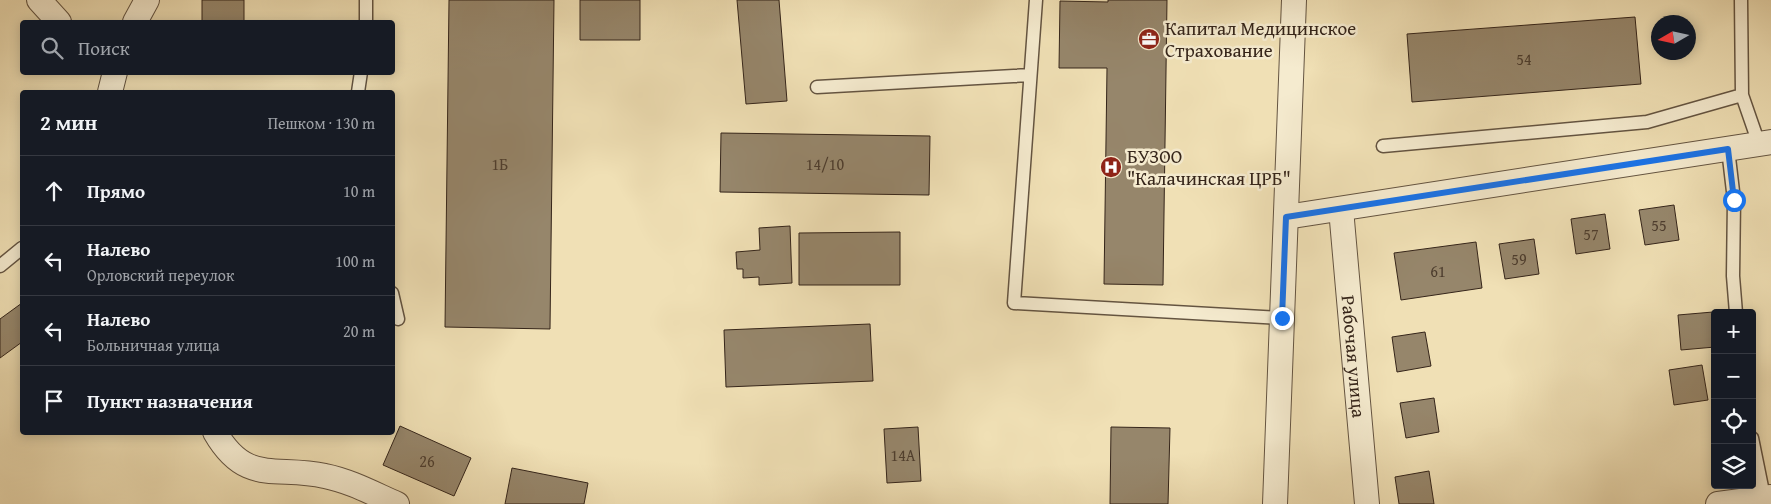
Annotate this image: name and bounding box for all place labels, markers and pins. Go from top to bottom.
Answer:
place label: Капитал Медицинское Страхование [1165,14,1356,64]
office icon: Капитал Медицинское Страхование [1137,27,1161,51]
place label: БУЗОО "Калачинская ЦРБ" [1127,142,1291,192]
hospital icon: БУЗОО "Калачинская ЦРБ" [1099,155,1123,179]

